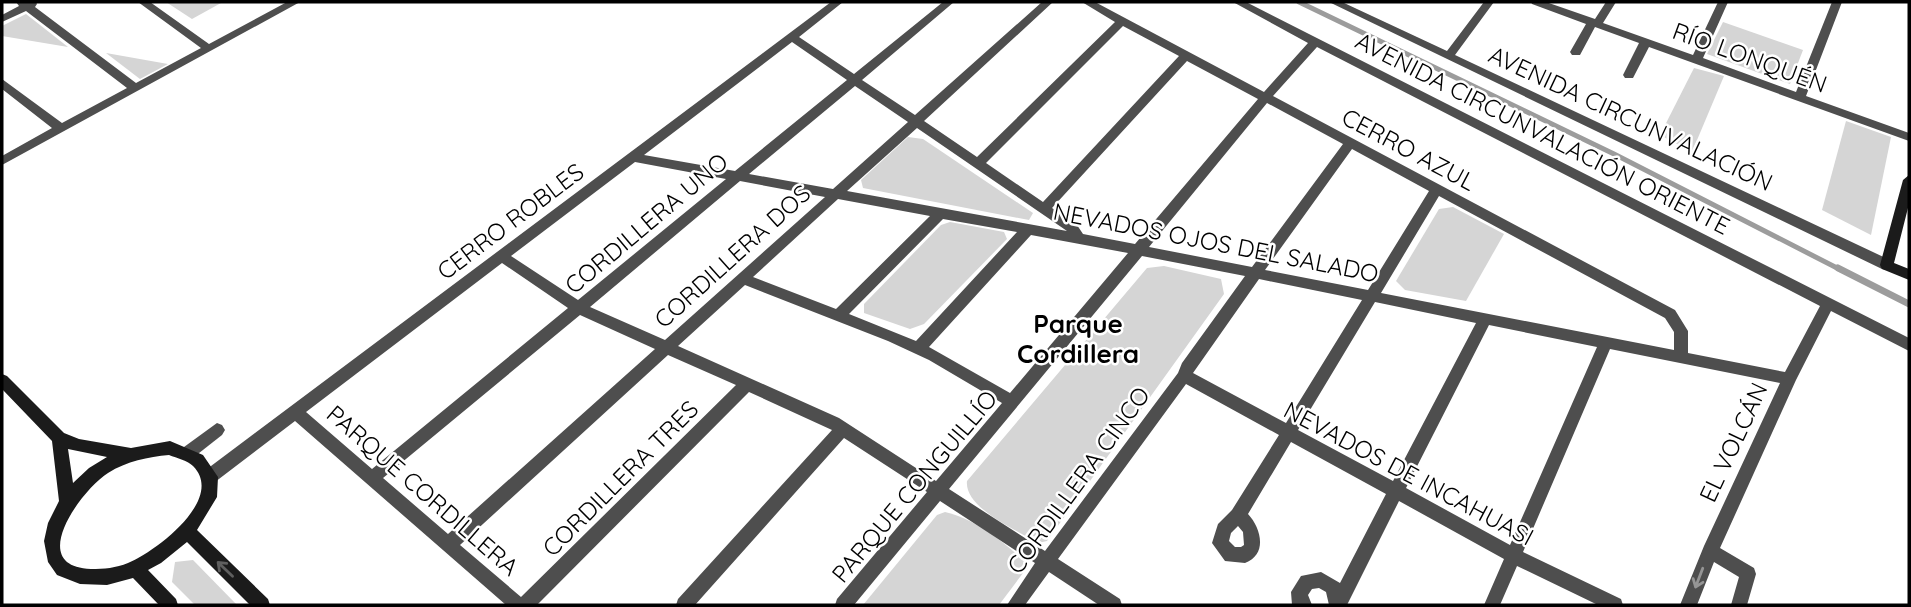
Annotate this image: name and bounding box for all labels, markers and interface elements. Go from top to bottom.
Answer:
street label: RÍO LONQUÉN [1669,15,1831,99]
street label: AVENIDA CIRCUNVALACIÓN ORIENTE [1351,25,1735,241]
street label: AVENIDA CIRCUNVALACIÓN [1484,39,1778,197]
street label: CERRO AZUL [1337,101,1481,197]
street label: CORDILLERA UNO [558,146,734,300]
street label: CERRO ROBLES [431,156,589,286]
street label: CORDILLERA DOS [648,178,816,334]
street label: NEVADOS OJOS DEL SALADO [1051,196,1381,288]
district label: Parque Cordillera [1017,307,1139,370]
street label: EL VOLCÁN [1692,378,1774,506]
street label: CORDILLERA CINCO [1000,381,1156,579]
street label: PARQUE CONGUILLÍO [825,384,1003,588]
street label: CORDILLERA TRES [536,394,704,562]
street label: NEVADOS DE INCAHUASI [1279,394,1539,552]
street label: PARQUE CORDILLERA [321,398,525,582]
one-way arrow [217,560,234,577]
one-way arrow [1692,566,1705,588]

